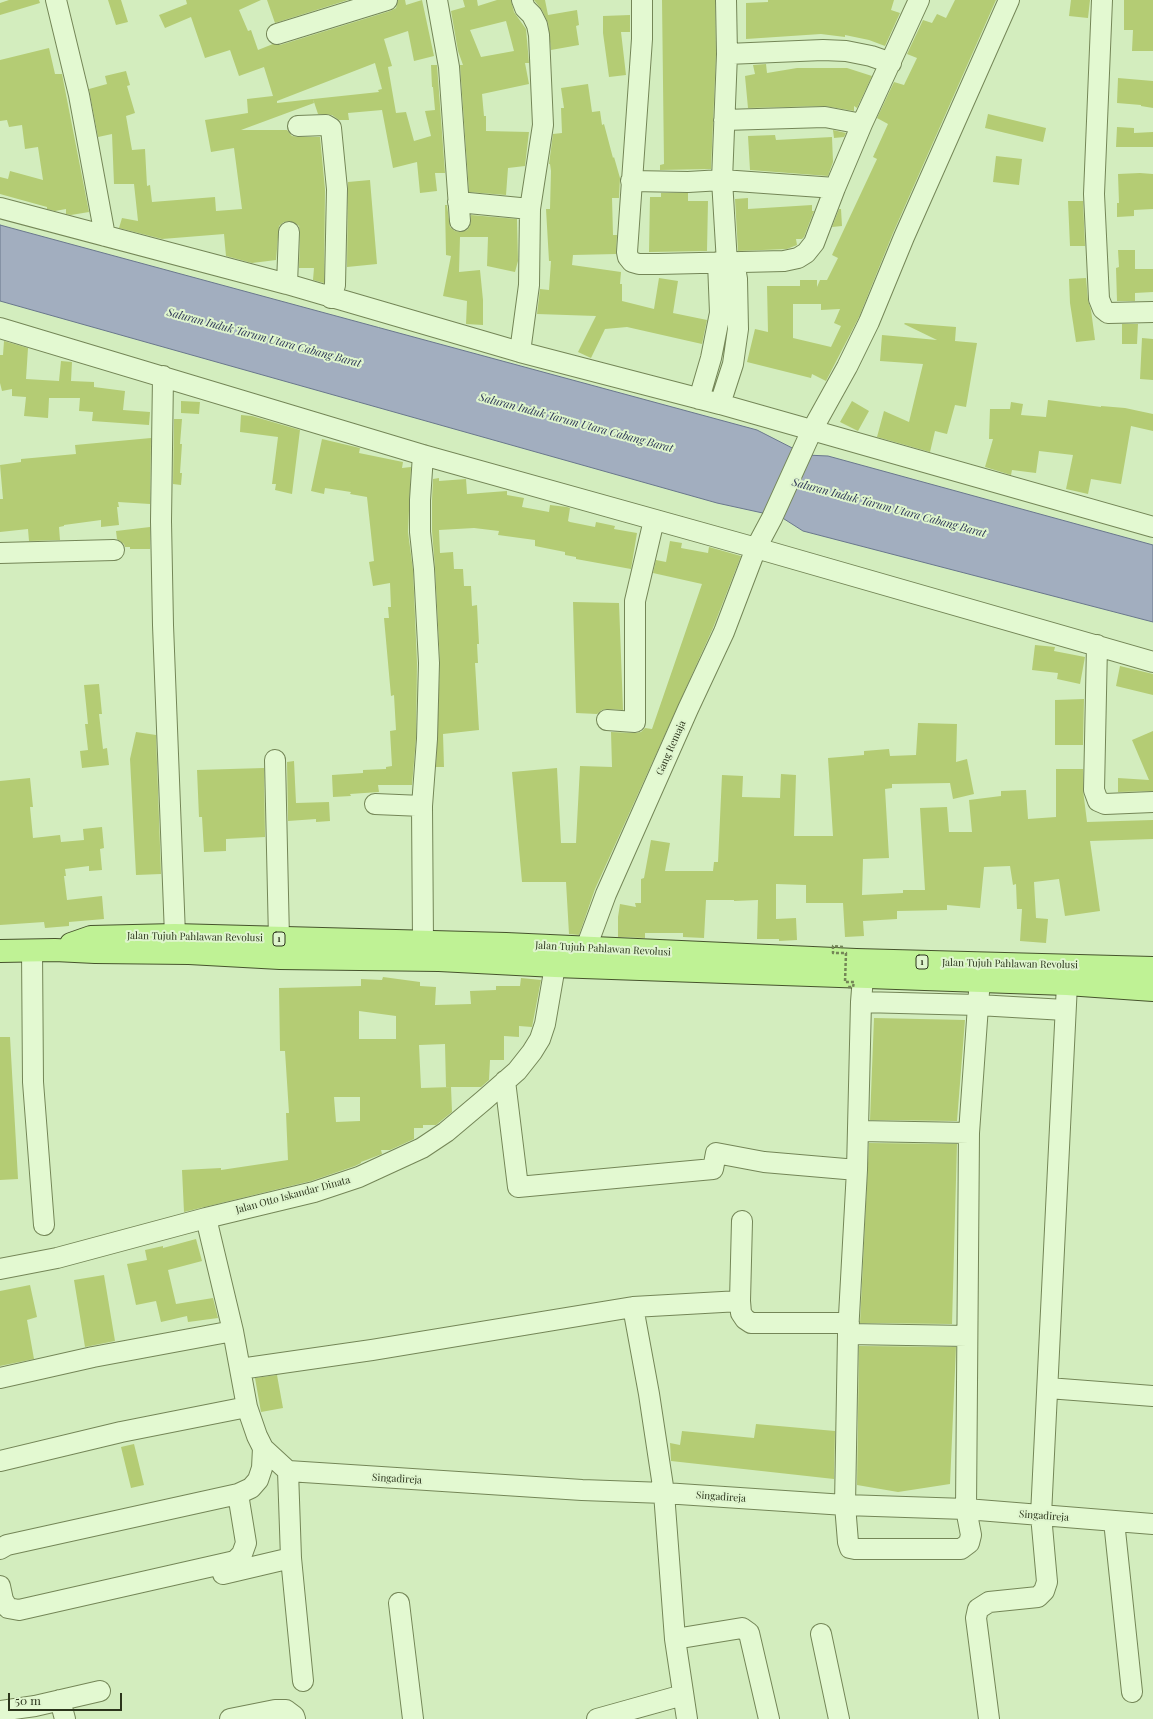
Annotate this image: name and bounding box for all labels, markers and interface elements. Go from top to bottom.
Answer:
water label: Saluran Induk Tarum Utara Cabang Barat [165,306,363,370]
water label: Saluran Induk Tarum Utara Cabang Barat [477,391,675,455]
water label: Saluran Induk Tarum Utara Cabang Barat [790,476,988,540]
street label: Gang Remaja [654,719,688,777]
street label: Jalan Tujuh Pahlawan Revolusi [127,930,263,944]
road number: 1 [273,932,285,946]
street label: Jalan Tujuh Pahlawan Revolusi [535,939,671,959]
road number: 1 [916,955,928,969]
street label: Jalan Tujuh Pahlawan Revolusi [942,957,1078,971]
street label: Jalan Otto Iskandar Dinata [235,1174,351,1216]
street label: Singadireja [372,1472,422,1486]
street label: Singadireja [696,1489,746,1505]
street label: Singadireja [1019,1508,1069,1524]
scale bar [10,1685,124,1711]
text: 50 m [15,1692,41,1708]

